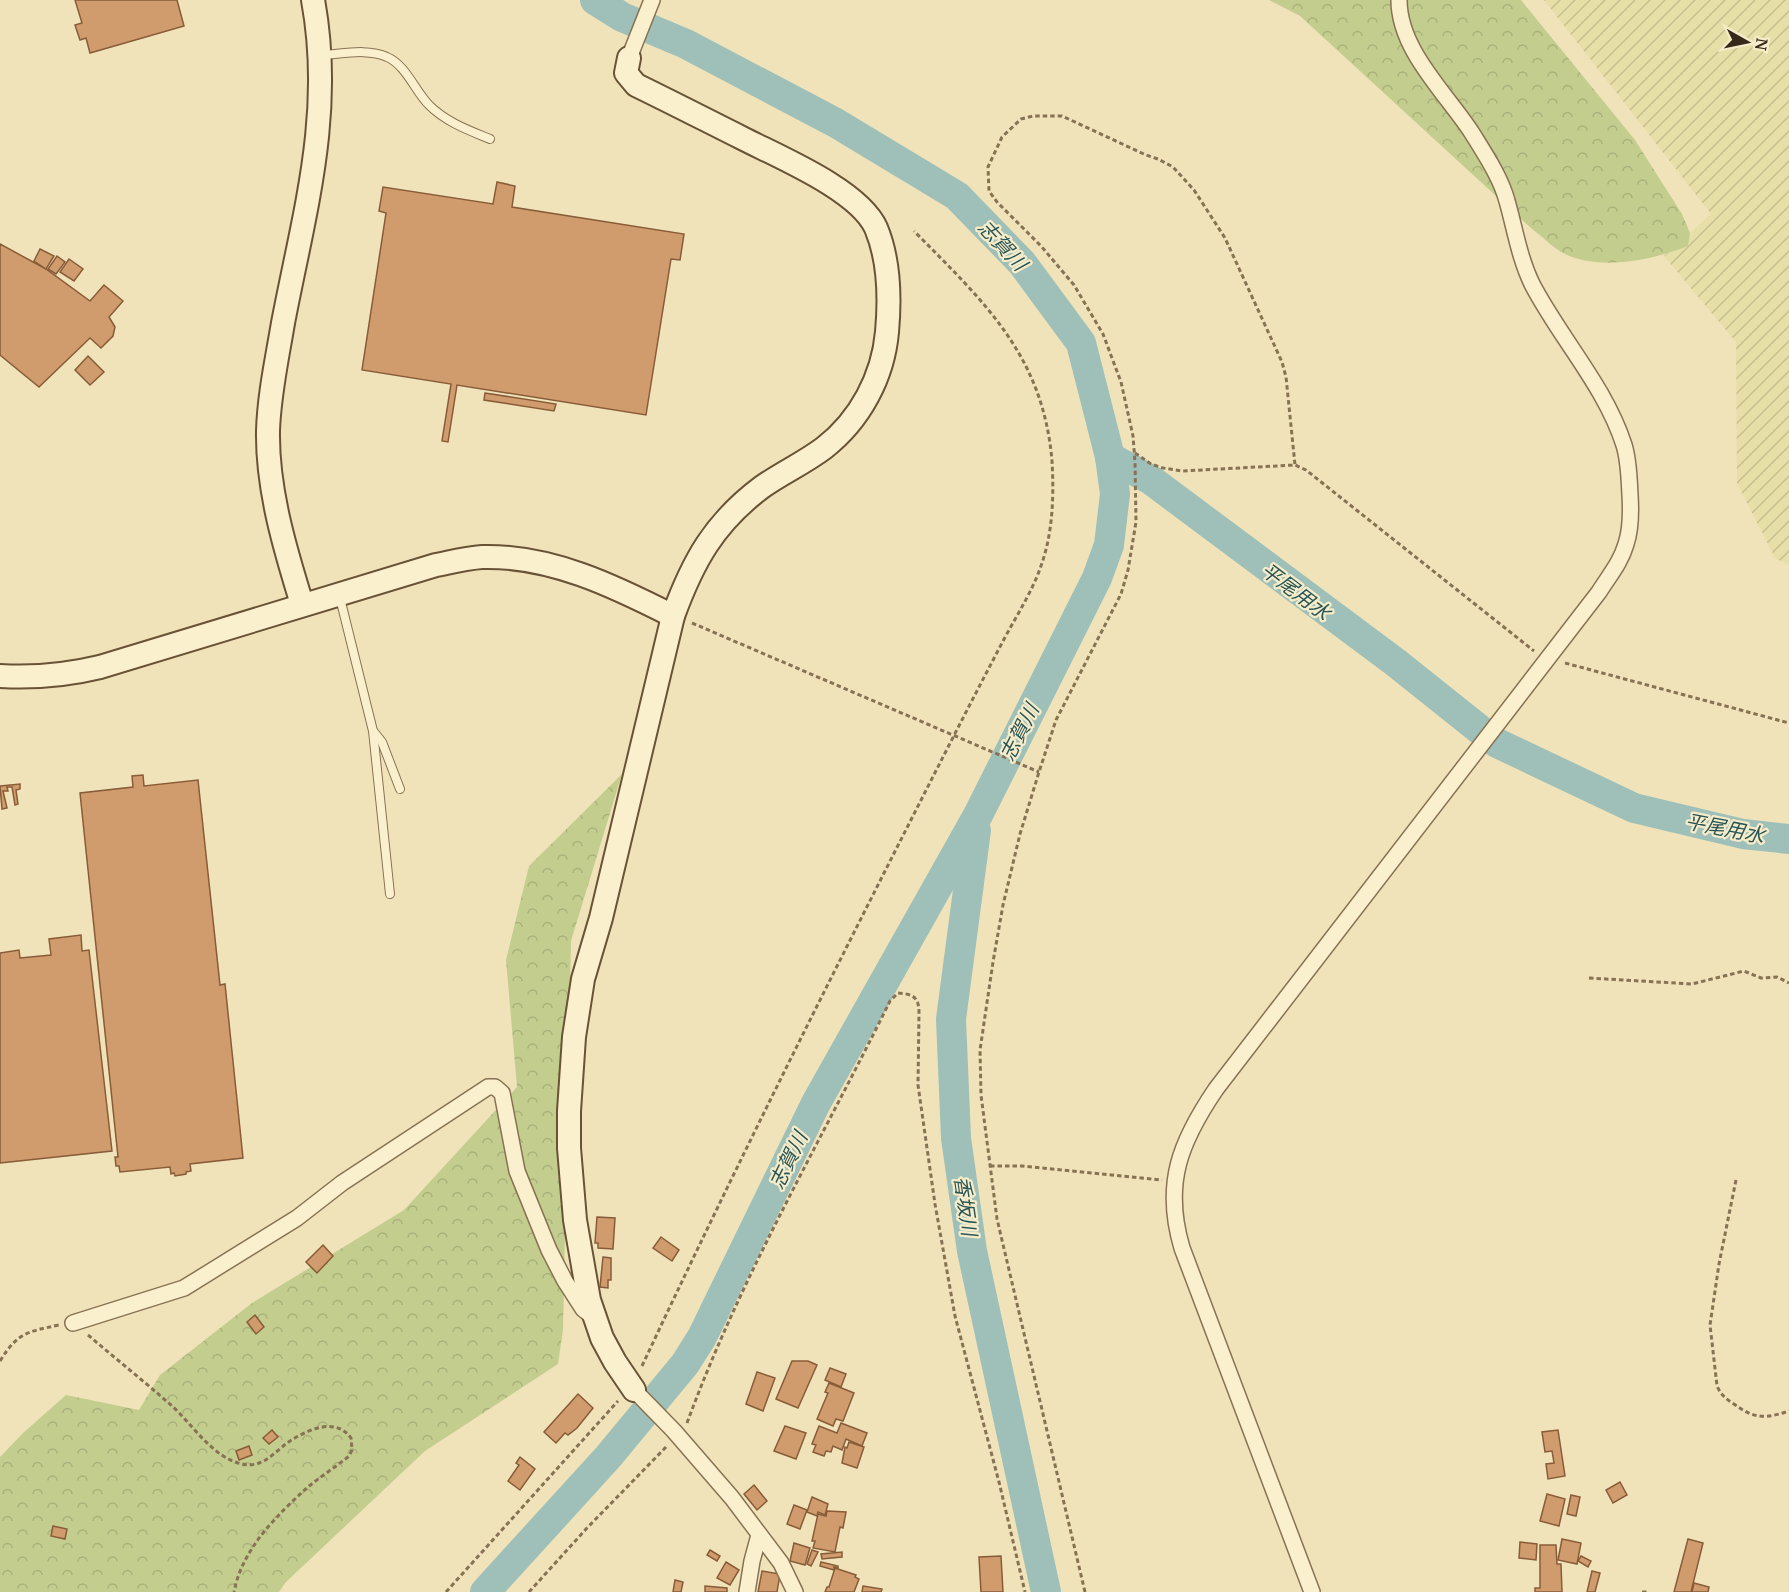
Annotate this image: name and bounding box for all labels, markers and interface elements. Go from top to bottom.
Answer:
north arrow [1717,12,1777,72]
text: N [1750,37,1774,52]
water label: 志賀川 [973,214,1035,278]
water label: 平尾用水 [1256,556,1338,627]
water label: 志賀川 [993,697,1046,765]
water label: 平尾用水 [1683,807,1769,849]
water label: 志賀川 [763,1125,814,1193]
water label: 香坂川 [948,1174,984,1240]

